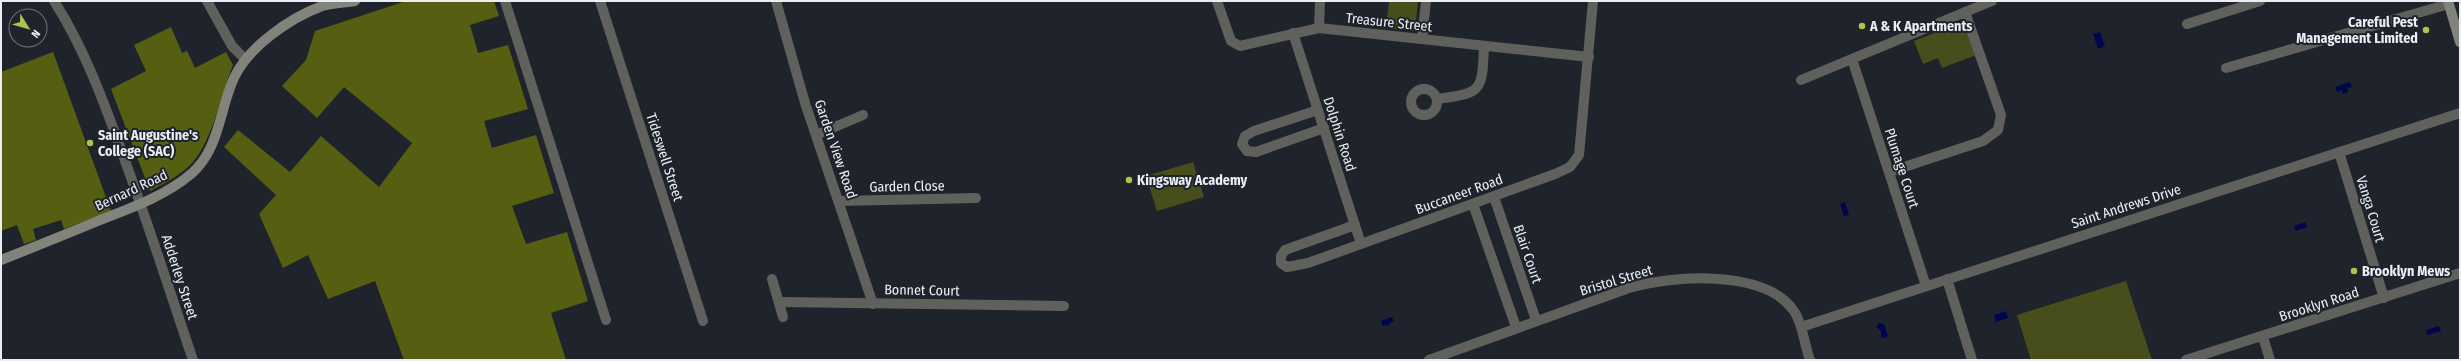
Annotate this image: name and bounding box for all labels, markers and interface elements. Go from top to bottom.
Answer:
north arrow [8,8,48,48]
street label: Treasure Street [1345,10,1433,36]
place label: Careful Pest Management Limited [2296,14,2419,47]
place label: A & K Apartments [1869,18,1972,35]
marker: A & K Apartments [1857,21,1867,31]
marker: Careful Pest Management Limited [2421,25,2431,35]
text: N [28,27,43,40]
street label: Dolphin Road [1320,95,1360,174]
street label: Garden View Road [811,97,860,201]
street label: Tideswell Street [642,111,687,204]
street label: Plumage Court [1881,126,1923,211]
place label: Saint Augustine's College (SAC) [98,127,198,160]
marker: Saint Augustine's College (SAC) [85,138,95,148]
street label: Bernard Road [92,166,170,215]
street label: Buccaneer Road [1413,171,1505,218]
place label: Kingsway Academy [1137,172,1248,189]
street label: Vanga Court [2352,174,2389,245]
marker: Kingsway Academy [1124,175,1134,185]
street label: Garden Close [869,177,945,196]
street label: Saint Andrews Drive [2069,181,2183,232]
street label: Blair Court [1510,223,1546,286]
street label: Adderley Street [158,232,201,322]
street label: Bristol Street [1578,261,1655,300]
place label: Brooklyn Mews [2362,263,2450,280]
marker: Brooklyn Mews [2349,266,2359,276]
street label: Bonnet Court [884,281,960,300]
street label: Brooklyn Road [2277,284,2361,325]

